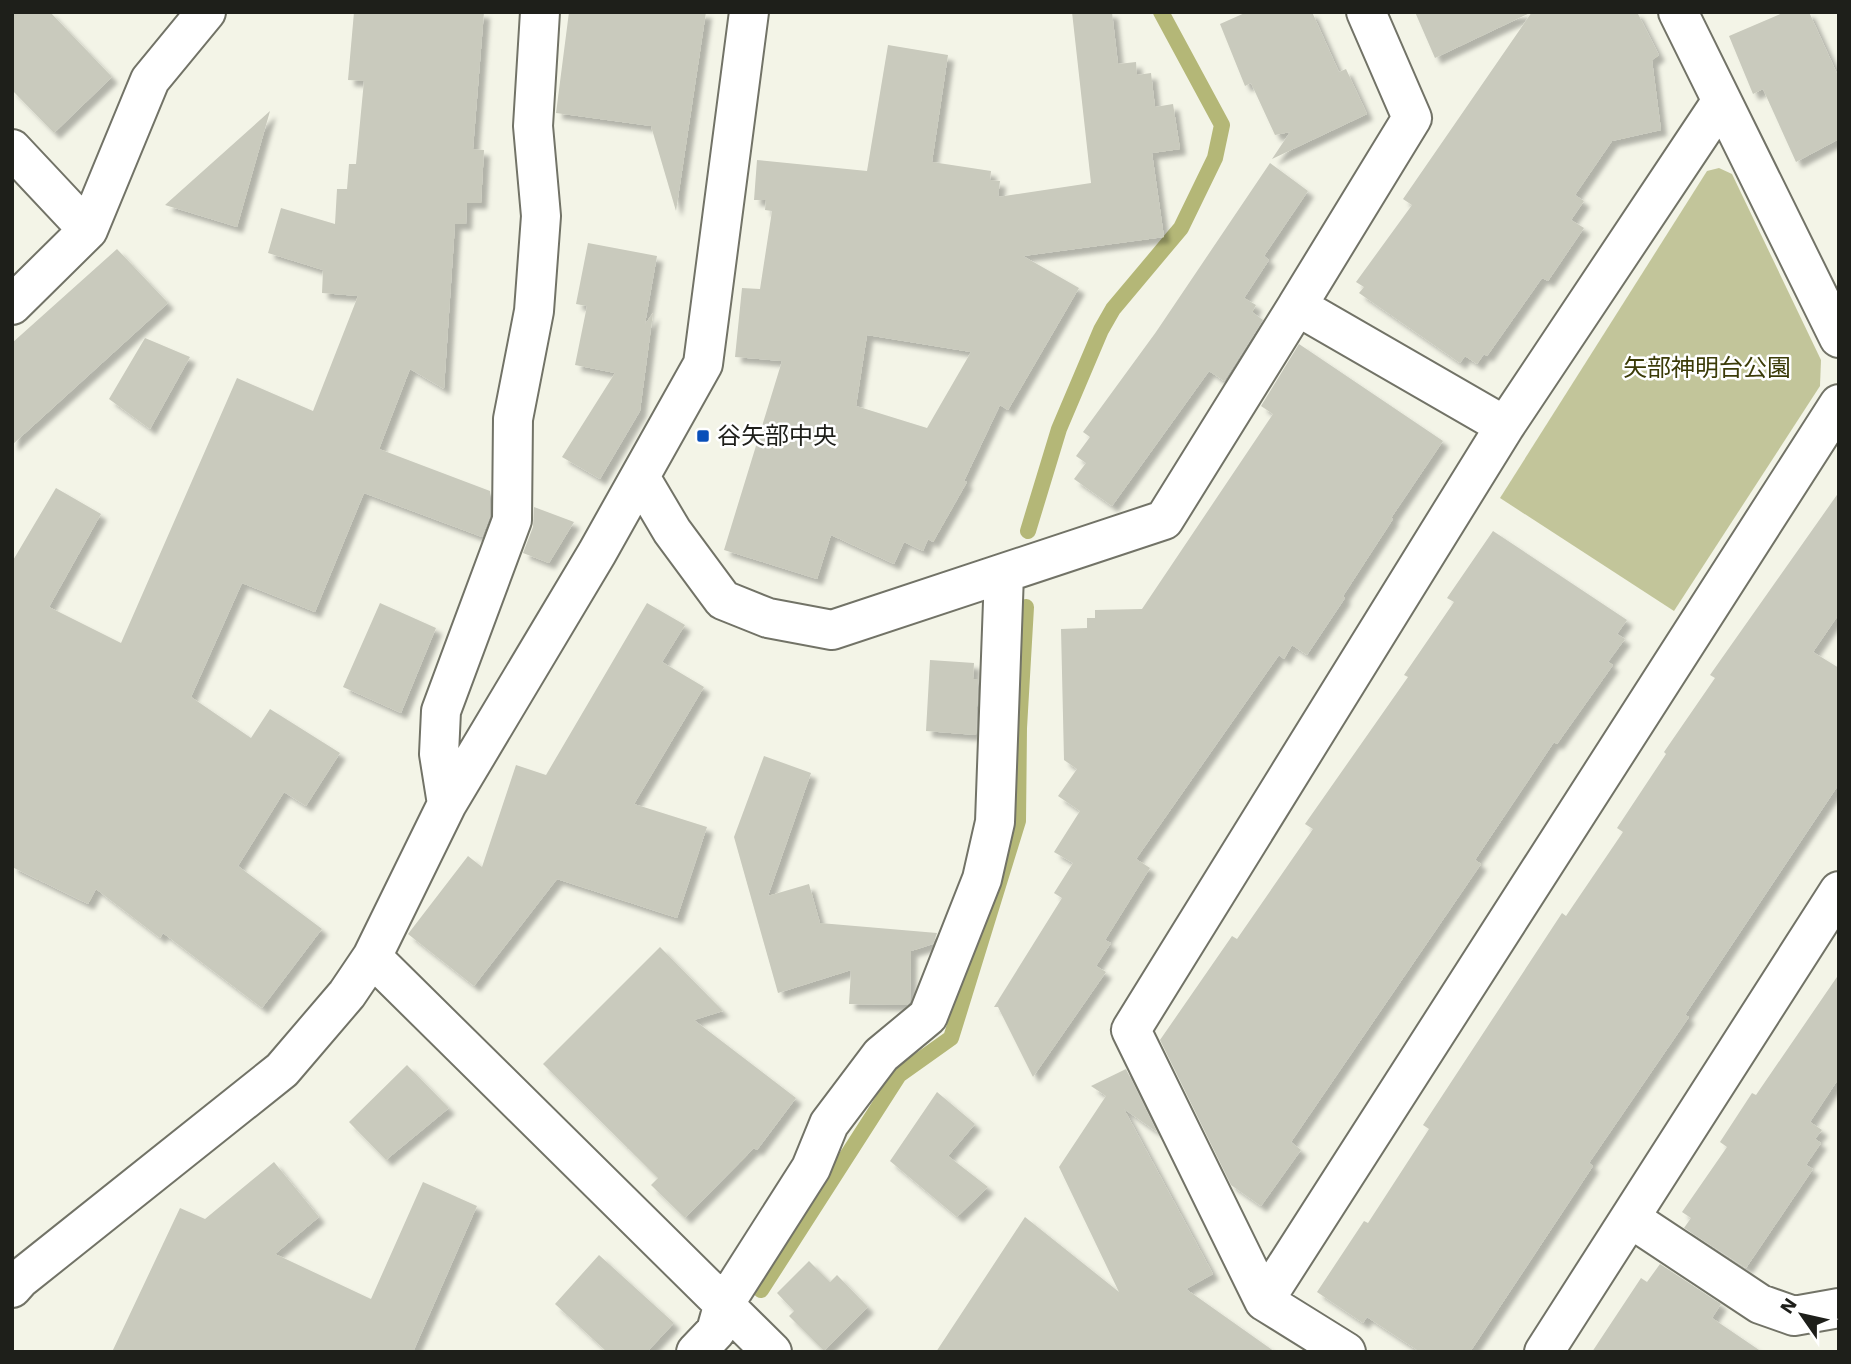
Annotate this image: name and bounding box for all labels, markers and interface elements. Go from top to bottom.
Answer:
park label: 矢部神明台公園 [1623,354,1791,382]
place label: 谷矢部中央 [717,422,837,450]
marker: 谷矢部中央 [695,428,711,444]
north arrow [1767,1280,1837,1350]
text: N [1775,1294,1802,1318]

